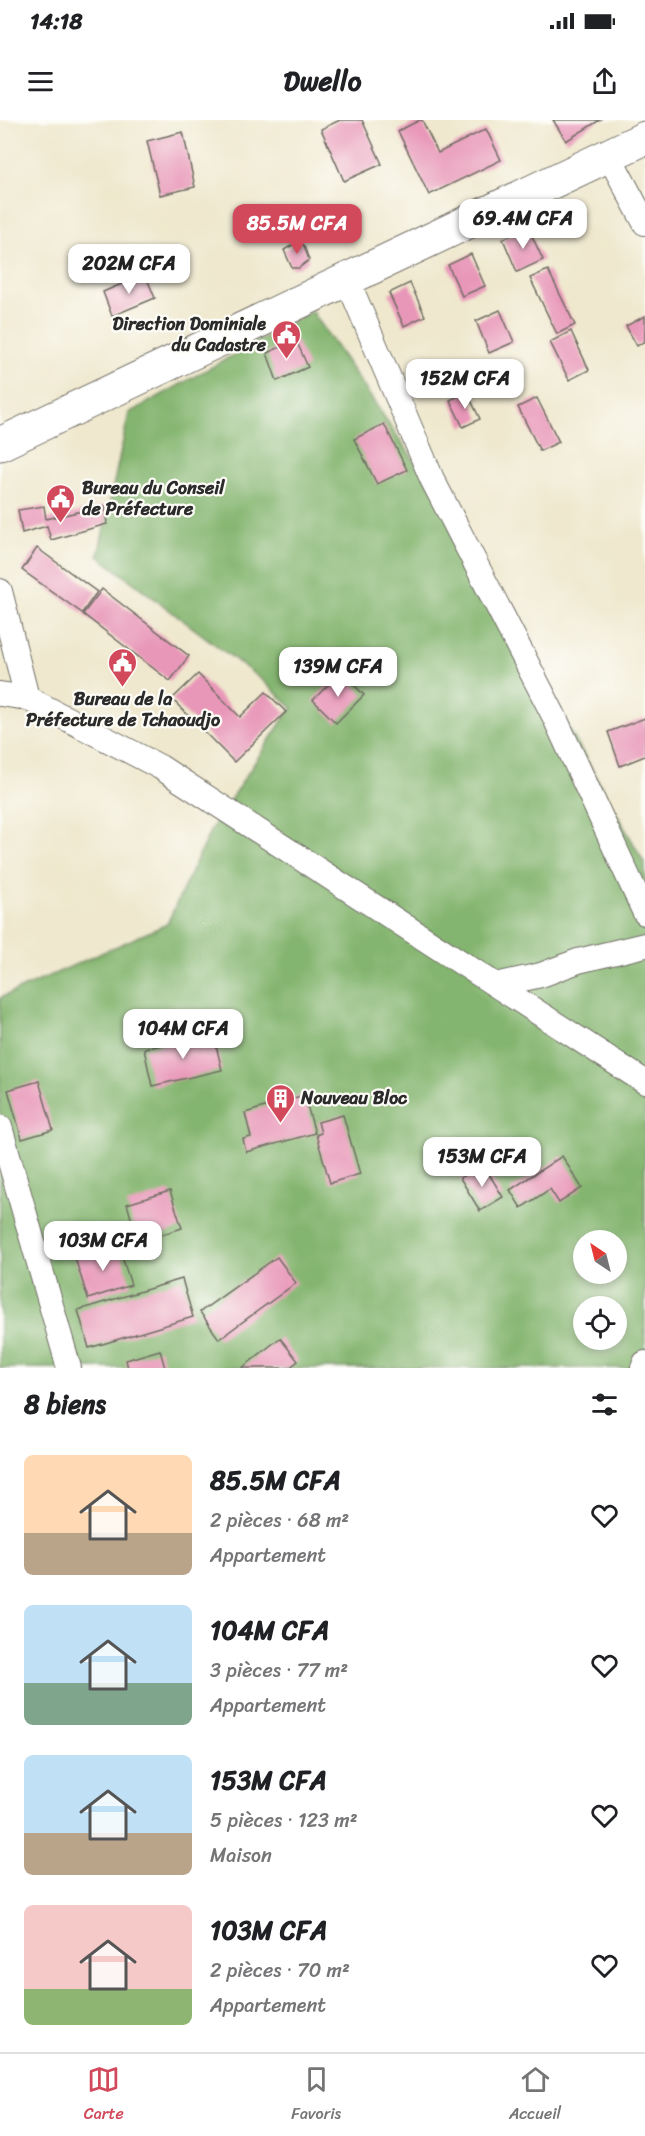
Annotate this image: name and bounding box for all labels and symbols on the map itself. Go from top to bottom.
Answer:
pin: 69.4M CFA [454,199,592,250]
pin: 85.5M CFA [228,204,366,255]
pin: 202M CFA [67,244,191,295]
place label: Direction Dominiale du Cadastre [113,308,267,361]
public building icon: Direction Dominiale du Cadastre [271,318,303,360]
pin: 152M CFA [403,359,527,410]
place label: Bureau du Conseil de Préfecture [82,472,225,525]
public building icon: Bureau du Conseil de Préfecture [45,482,77,524]
public building icon: Bureau de la Préfecture de Tchaoudjo [107,646,139,688]
pin: 139M CFA [276,647,400,698]
place label: Bureau de la Préfecture de Tchaoudjo [26,683,221,736]
pin: 104M CFA [121,1009,245,1060]
building icon: Nouveau Bloc [264,1082,296,1124]
place label: Nouveau Bloc [300,1082,408,1114]
pin: 153M CFA [420,1137,544,1188]
pin: 103M CFA [41,1221,165,1272]
north arrow [573,1230,627,1284]

